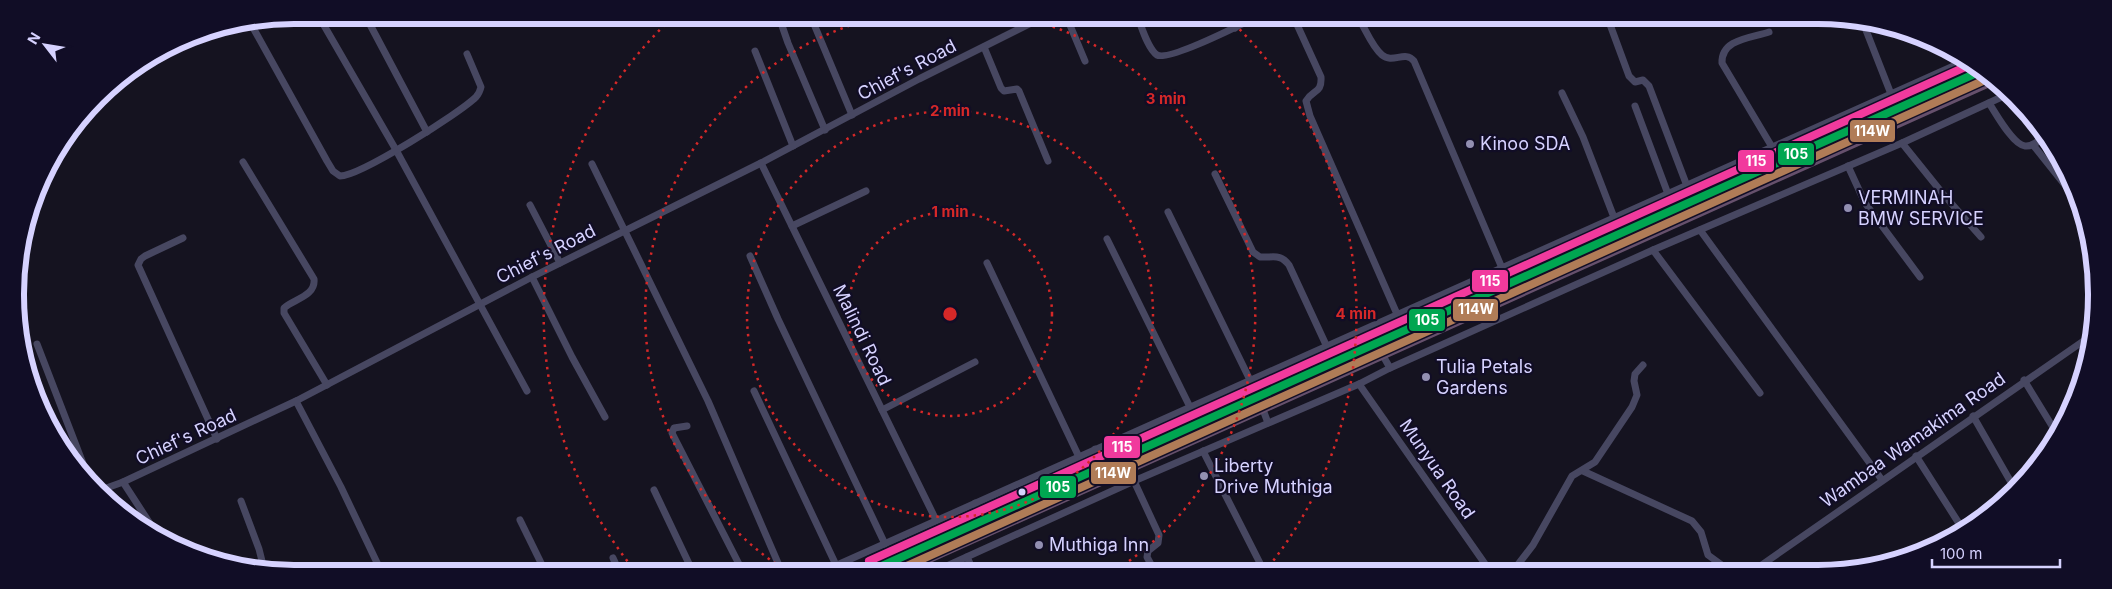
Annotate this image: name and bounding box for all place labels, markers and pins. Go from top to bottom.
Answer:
place label: Kinoo SDA [1480,133,1570,154]
marker: Kinoo SDA [1464,138,1476,150]
place label: VERMINAH BMW SERVICE [1858,187,1984,229]
marker: VERMINAH BMW SERVICE [1842,202,1854,214]
centre of rings [941,305,959,323]
place label: Tulia Petals Gardens [1436,356,1533,398]
marker: Tulia Petals Gardens [1420,371,1432,383]
place label: Liberty Drive Muthiga [1214,455,1333,497]
marker: Liberty Drive Muthiga [1198,470,1210,482]
unlabelled marker [1017,487,1027,497]
place label: Muthiga Inn [1049,534,1149,555]
marker: Muthiga Inn [1033,539,1045,551]

